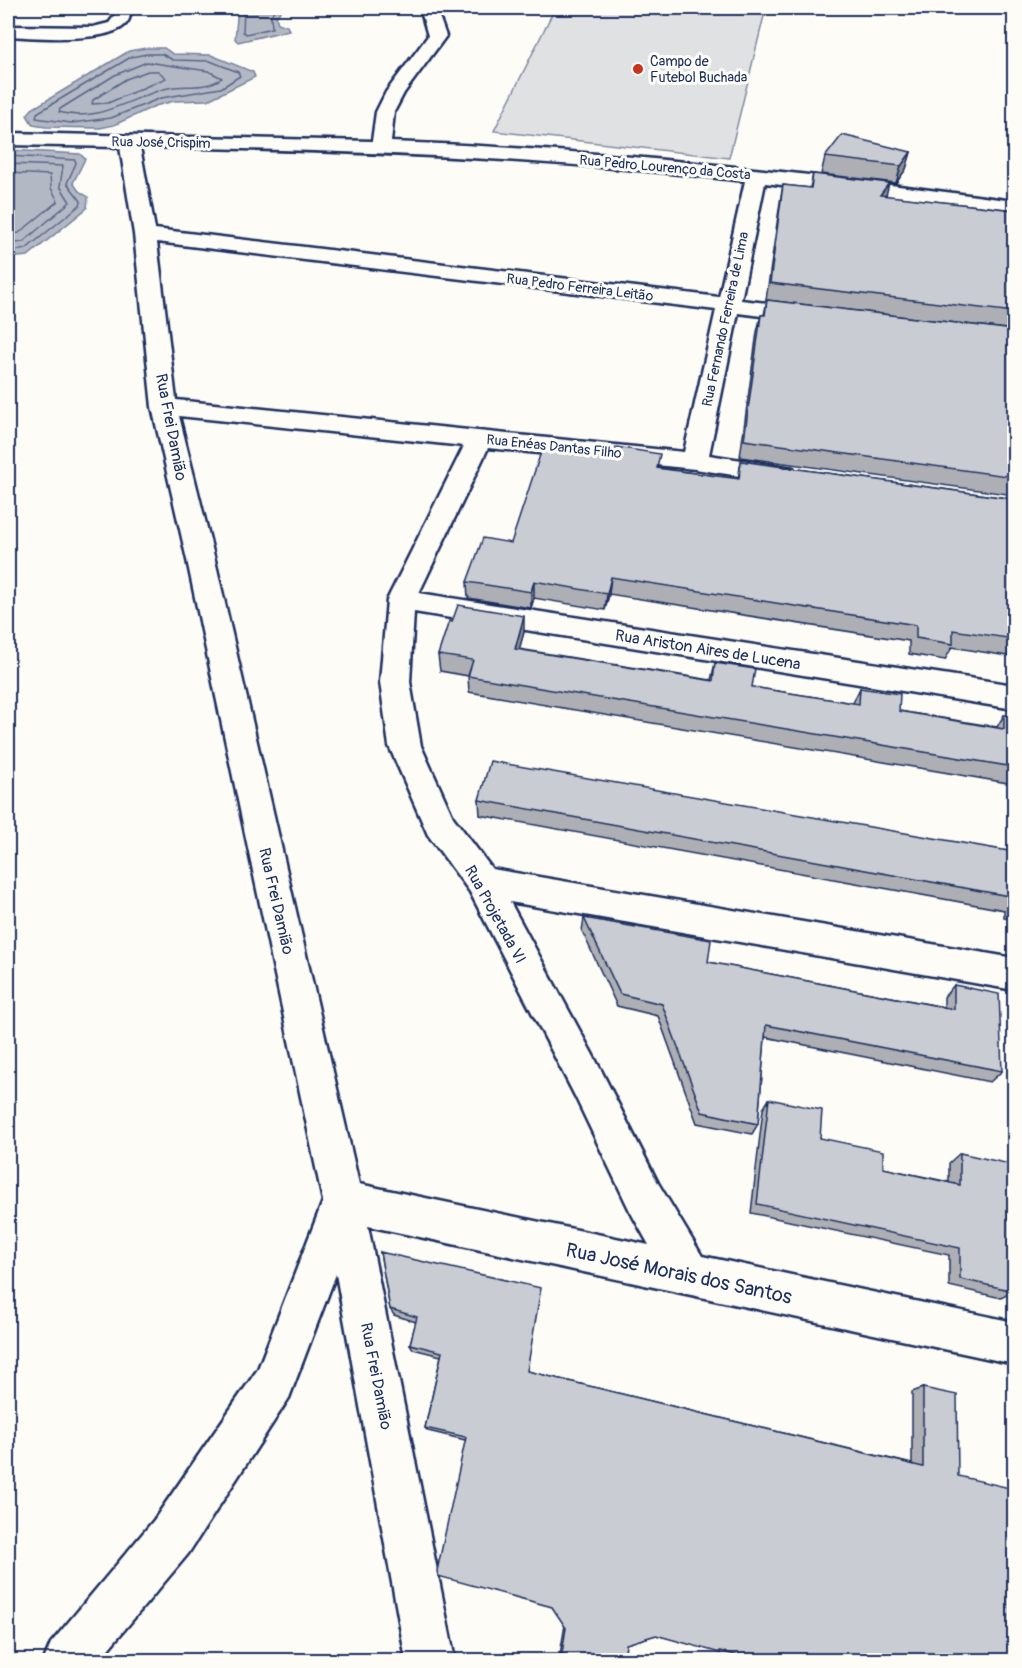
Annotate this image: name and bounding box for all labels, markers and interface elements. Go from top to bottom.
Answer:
place label: Campo de Futebol Buchada [650,53,747,86]
marker: Campo de Futebol Buchada [631,62,645,76]
street label: Rua José Crispim [111,133,211,152]
street label: Rua Pedro Lourenço da Costa [579,152,751,183]
street label: Rua Fernando Ferreira de Lima [699,230,752,408]
street label: Rua Pedro Ferreira Leitão [506,270,655,305]
street label: Rua Frei Damião [151,372,191,483]
street label: Rua Enéas Dantas Filho [486,431,623,462]
street label: Rua Ariston Aires de Lucena [614,625,802,675]
street label: Rua Frei Damião [254,846,298,957]
street label: Rua Projetada VI [460,862,530,967]
street label: Rua José Morais dos Santos [564,1237,794,1310]
street label: Rua Frei Damião [356,1321,396,1432]

